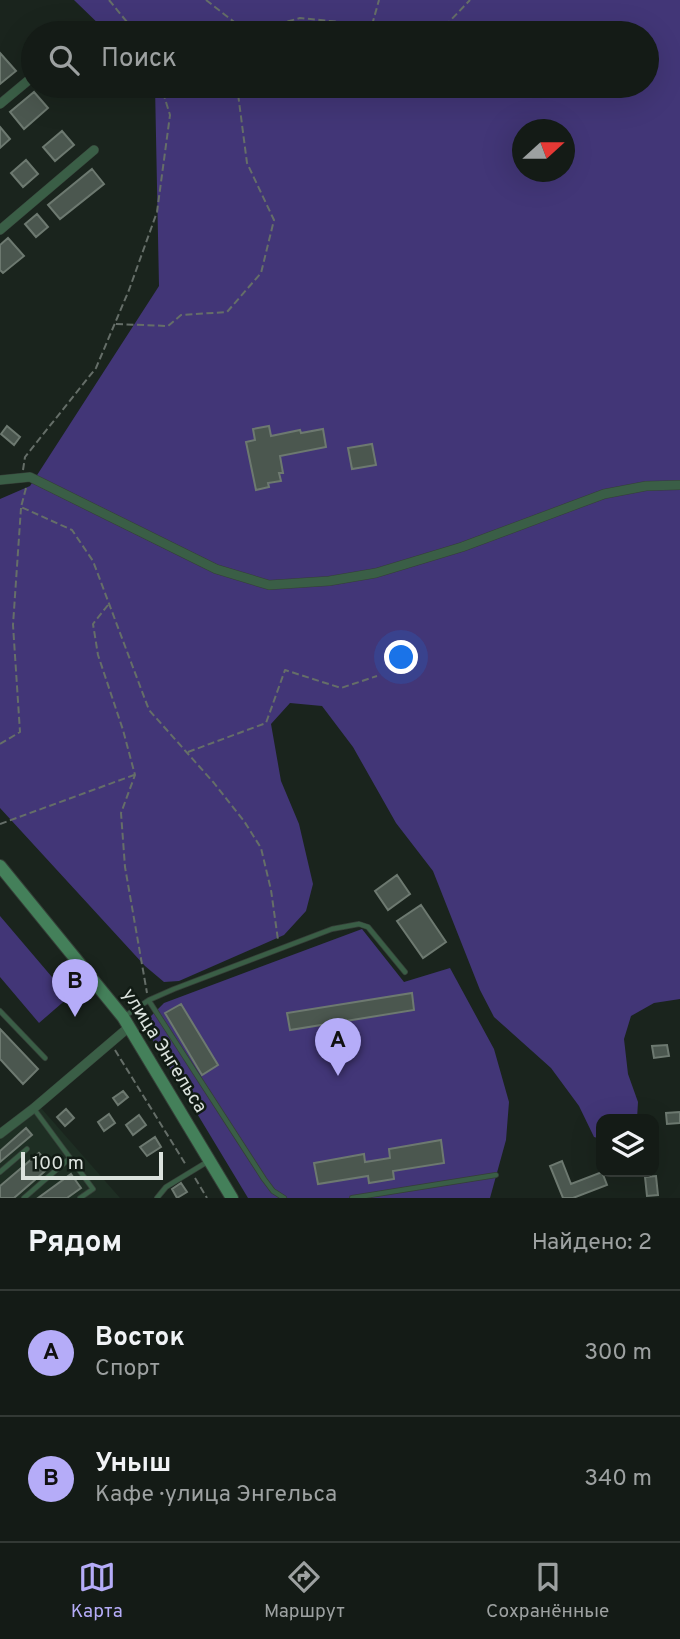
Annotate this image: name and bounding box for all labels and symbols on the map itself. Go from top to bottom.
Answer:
north arrow [512,119,575,182]
your location [384,640,418,674]
pin: B [52,959,98,1017]
street label: улица Энгельса [116,984,212,1118]
pin: A [315,1018,361,1076]
scale bar [21,1149,163,1181]

